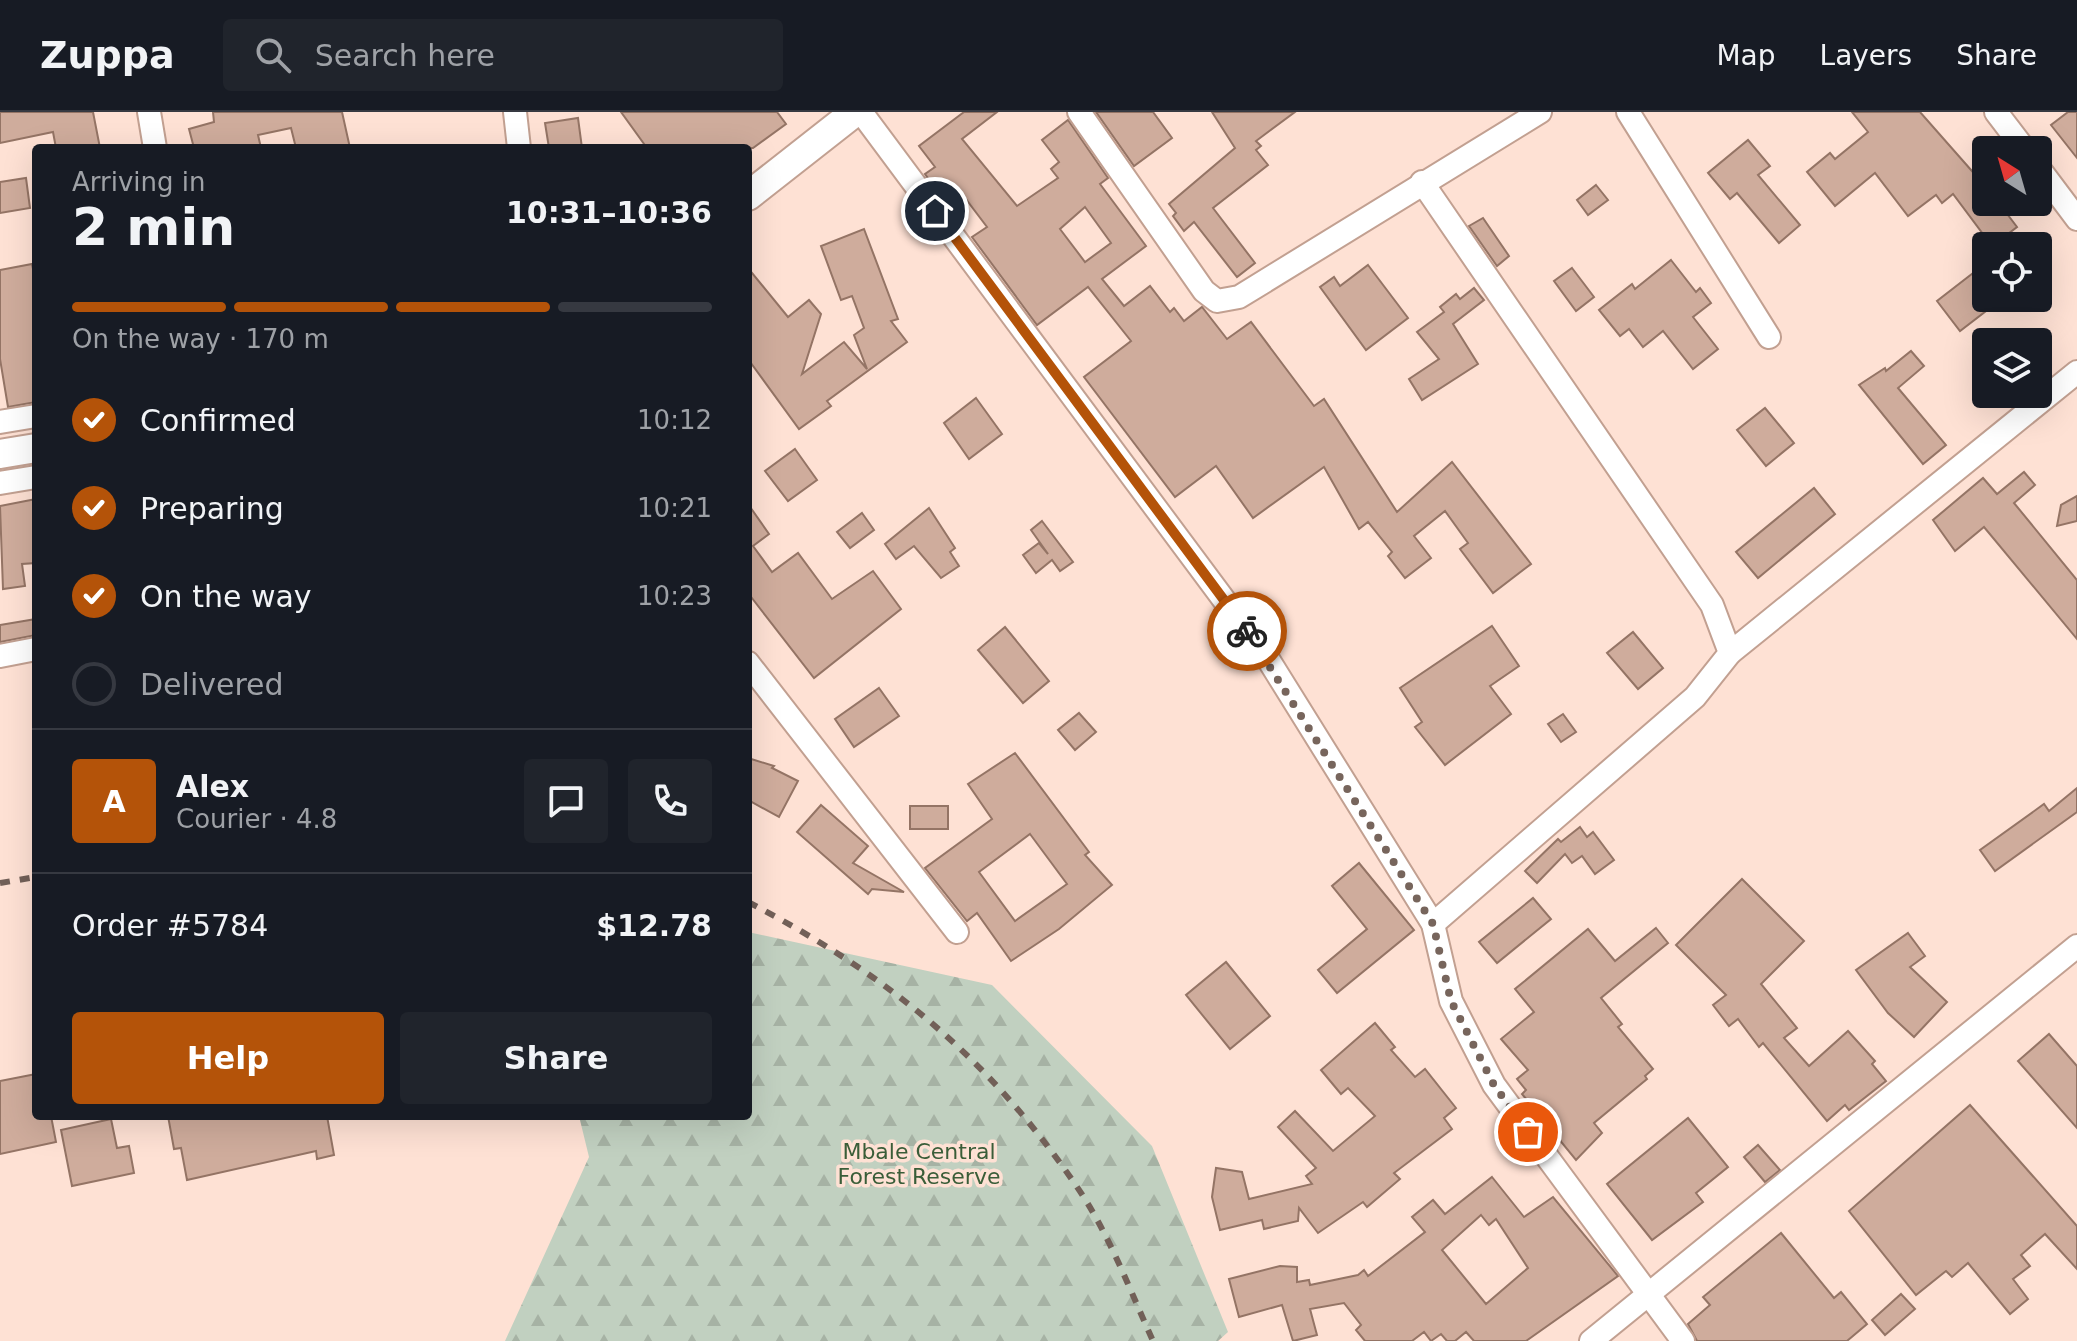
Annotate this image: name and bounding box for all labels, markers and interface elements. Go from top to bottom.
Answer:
search box [223,19,783,91]
text: Zuppa [40,33,175,77]
icon: search [251,33,295,77]
text: Search here [315,38,495,73]
text: Map [1716,39,1776,72]
text: Layers [1820,39,1912,72]
text: Share [1956,39,2037,72]
north arrow [1972,136,2052,216]
map controls [1972,136,2052,408]
text: Arriving in [72,167,206,197]
pin [901,177,969,245]
icon: home [913,189,957,233]
text: 10:31–10:36 [506,195,712,230]
text: 2 min [72,197,235,257]
button: locate [1972,232,2052,312]
text: On the way · 170 m [72,324,329,354]
button: layers [1972,328,2052,408]
icon: check [72,398,116,442]
text: Confirmed [140,403,296,438]
text: 10:12 [637,405,712,435]
icon: check [72,486,116,530]
text: Preparing [140,491,284,526]
text: 10:21 [637,493,712,523]
icon: check [72,574,116,618]
text: On the way [140,579,312,614]
text: 10:23 [637,581,712,611]
courier [1207,591,1287,671]
icon: bike [1225,609,1269,653]
text: Delivered [140,667,284,702]
button: chat [524,759,608,843]
button: phone [628,759,712,843]
text: Alex [176,769,249,804]
text: A [102,784,126,819]
text: Courier · 4.8 [176,804,337,834]
text: Order #5784 [72,908,268,943]
text: $12.78 [596,908,712,943]
button: Help [72,1012,384,1104]
button: Share [400,1012,712,1104]
pin [1494,1098,1562,1166]
icon: bag [1506,1110,1550,1154]
park label: Mbale Central Forest Reserve [838,1139,1000,1189]

